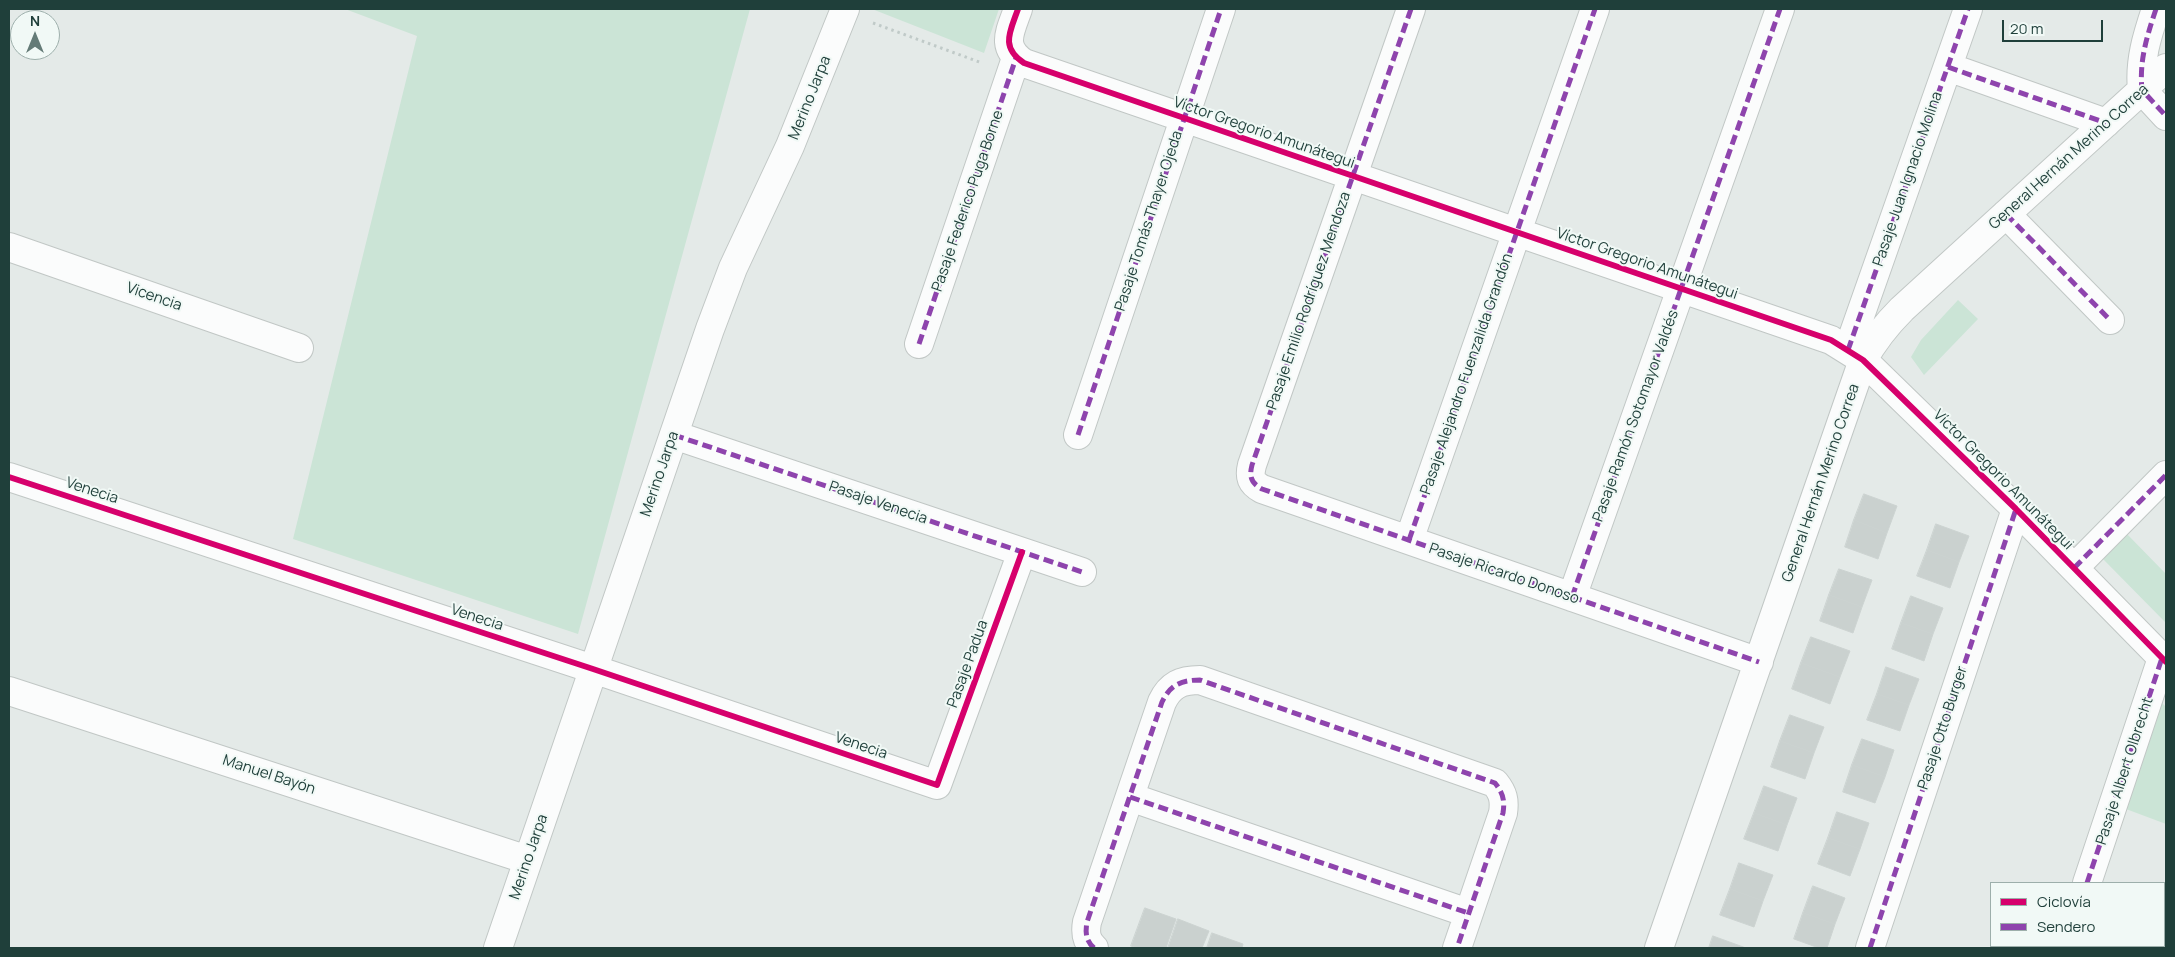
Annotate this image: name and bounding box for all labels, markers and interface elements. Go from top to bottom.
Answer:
north arrow [10,10,60,60]
scale bar [2005,10,2106,42]
text: N [30,11,40,30]
text: 20 m [2010,18,2043,39]
street label: Merino Jarpa [785,53,835,143]
street label: General Hernán Merino Correa [1985,81,2153,233]
street label: Pasaje Juan Ignacio Molina [1870,89,1946,269]
street label: Víctor Gregorio Amunátegui [1171,93,1357,173]
street label: Pasaje Federico Puga Borne [928,108,1008,294]
street label: Pasaje Tomás Thayer Ojeda [1111,129,1187,313]
street label: Pasaje Emilio Rodríguez Mendoza [1263,190,1355,412]
street label: Víctor Gregorio Amunátegui [1554,224,1740,304]
street label: Pasaje Alejandro Fuenzalida Grandón [1417,251,1517,497]
street label: Vicencia [124,279,184,315]
street label: Pasaje Ramón Sotomayor Valdés [1589,308,1683,524]
street label: General Hernán Merino Correa [1779,381,1863,585]
street label: Víctor Gregorio Amunátegui [1929,406,2077,554]
street label: Merino Jarpa [637,429,683,519]
street label: Venecia [63,474,121,508]
street label: Pasaje Venecia [826,478,930,528]
street label: Pasaje Ricardo Donoso [1427,540,1581,608]
street label: Venecia [448,601,506,635]
street label: Pasaje Padua [944,618,992,710]
street label: Pasaje Otto Burger [1915,664,1971,792]
street label: Pasaje Albert Olbrecht [2093,695,2157,847]
street label: Venecia [832,729,890,763]
street label: Manuel Bayón [220,752,318,798]
street label: Merino Jarpa [506,812,552,902]
legend [1990,882,2165,947]
text: Ciclovía [2037,891,2091,912]
text: Sendero [2037,916,2095,937]

